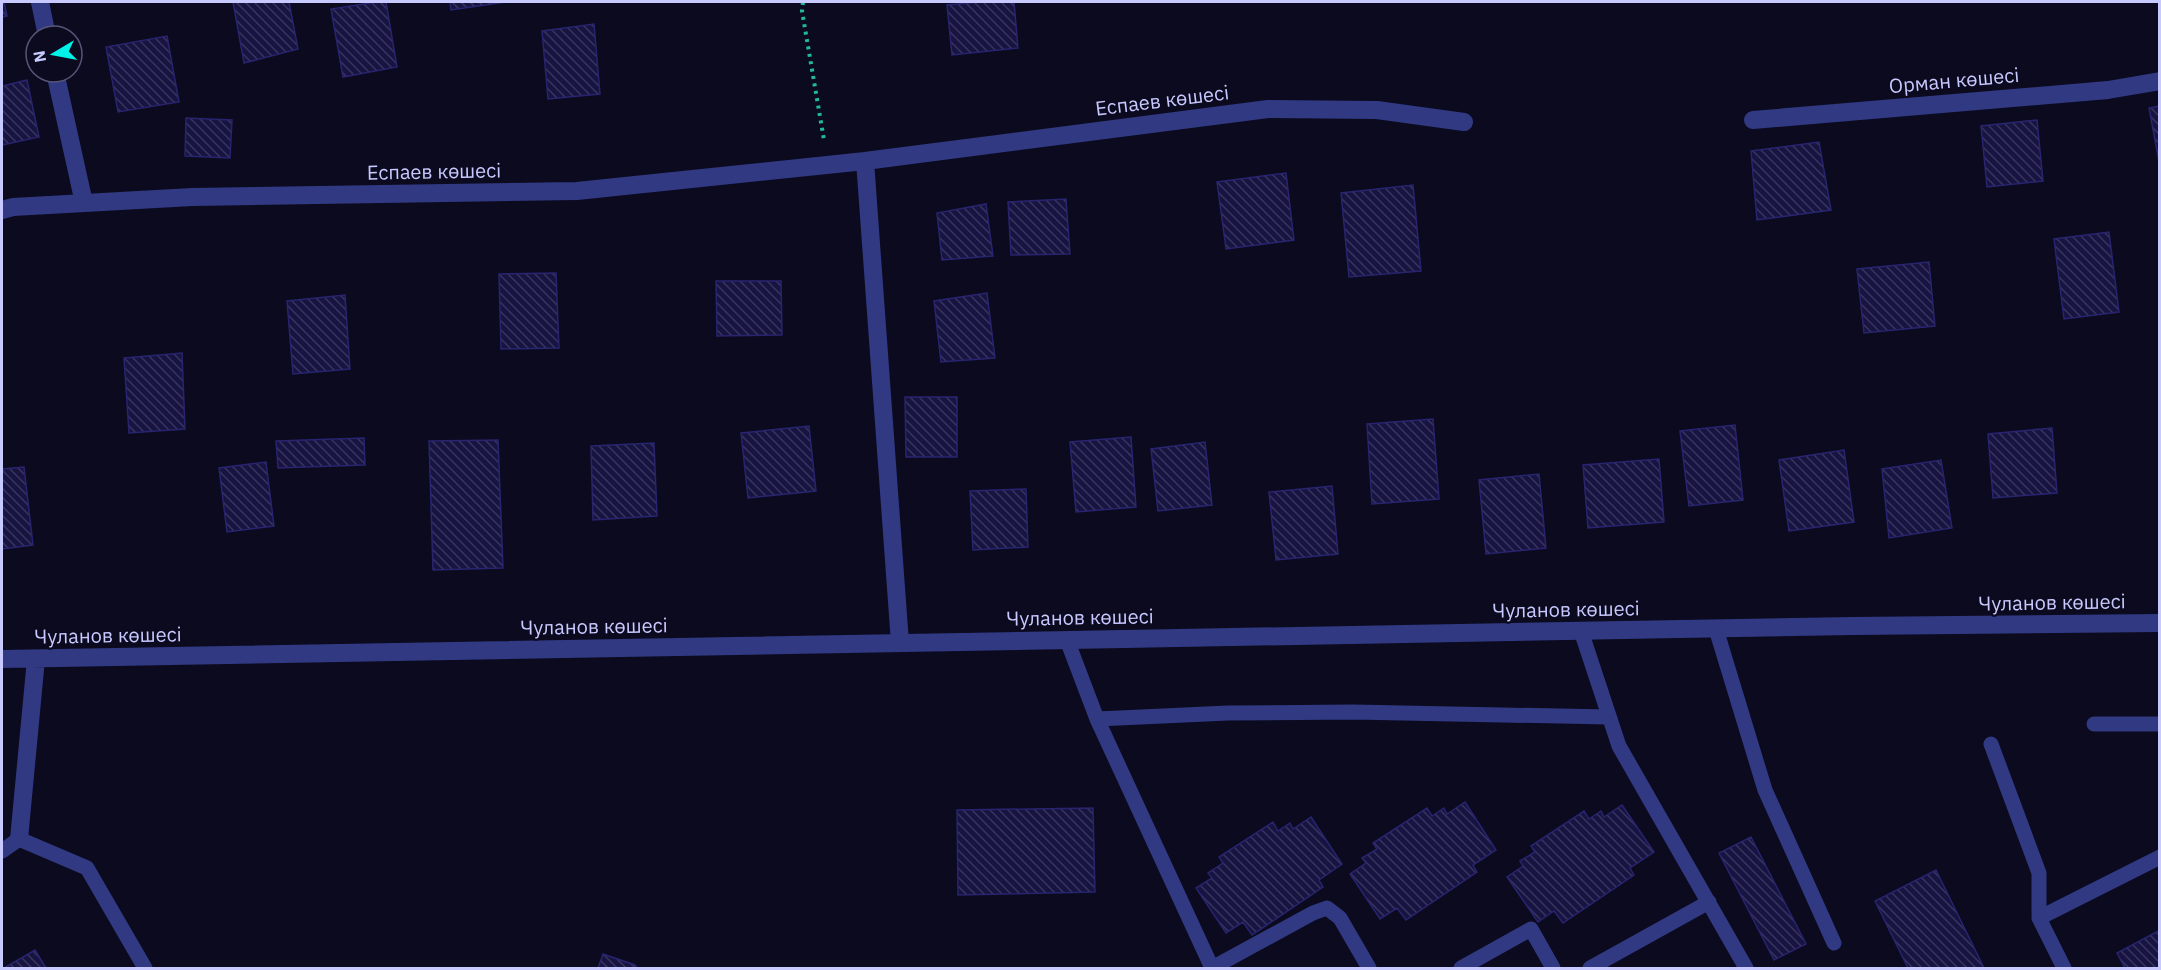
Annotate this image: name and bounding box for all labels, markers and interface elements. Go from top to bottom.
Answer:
north arrow [24,24,84,84]
text: N [28,49,50,64]
street label: Орман көшесі [1888,61,2020,99]
street label: Еспаев көшесі [1094,78,1230,122]
street label: Еспаев көшесі [367,156,501,186]
street label: Чуланов көшесі [1978,587,2126,617]
street label: Чуланов көшесі [1492,594,1640,624]
street label: Чуланов көшесі [1006,602,1154,632]
street label: Чуланов көшесі [520,611,668,641]
street label: Чуланов көшесі [34,620,182,650]

